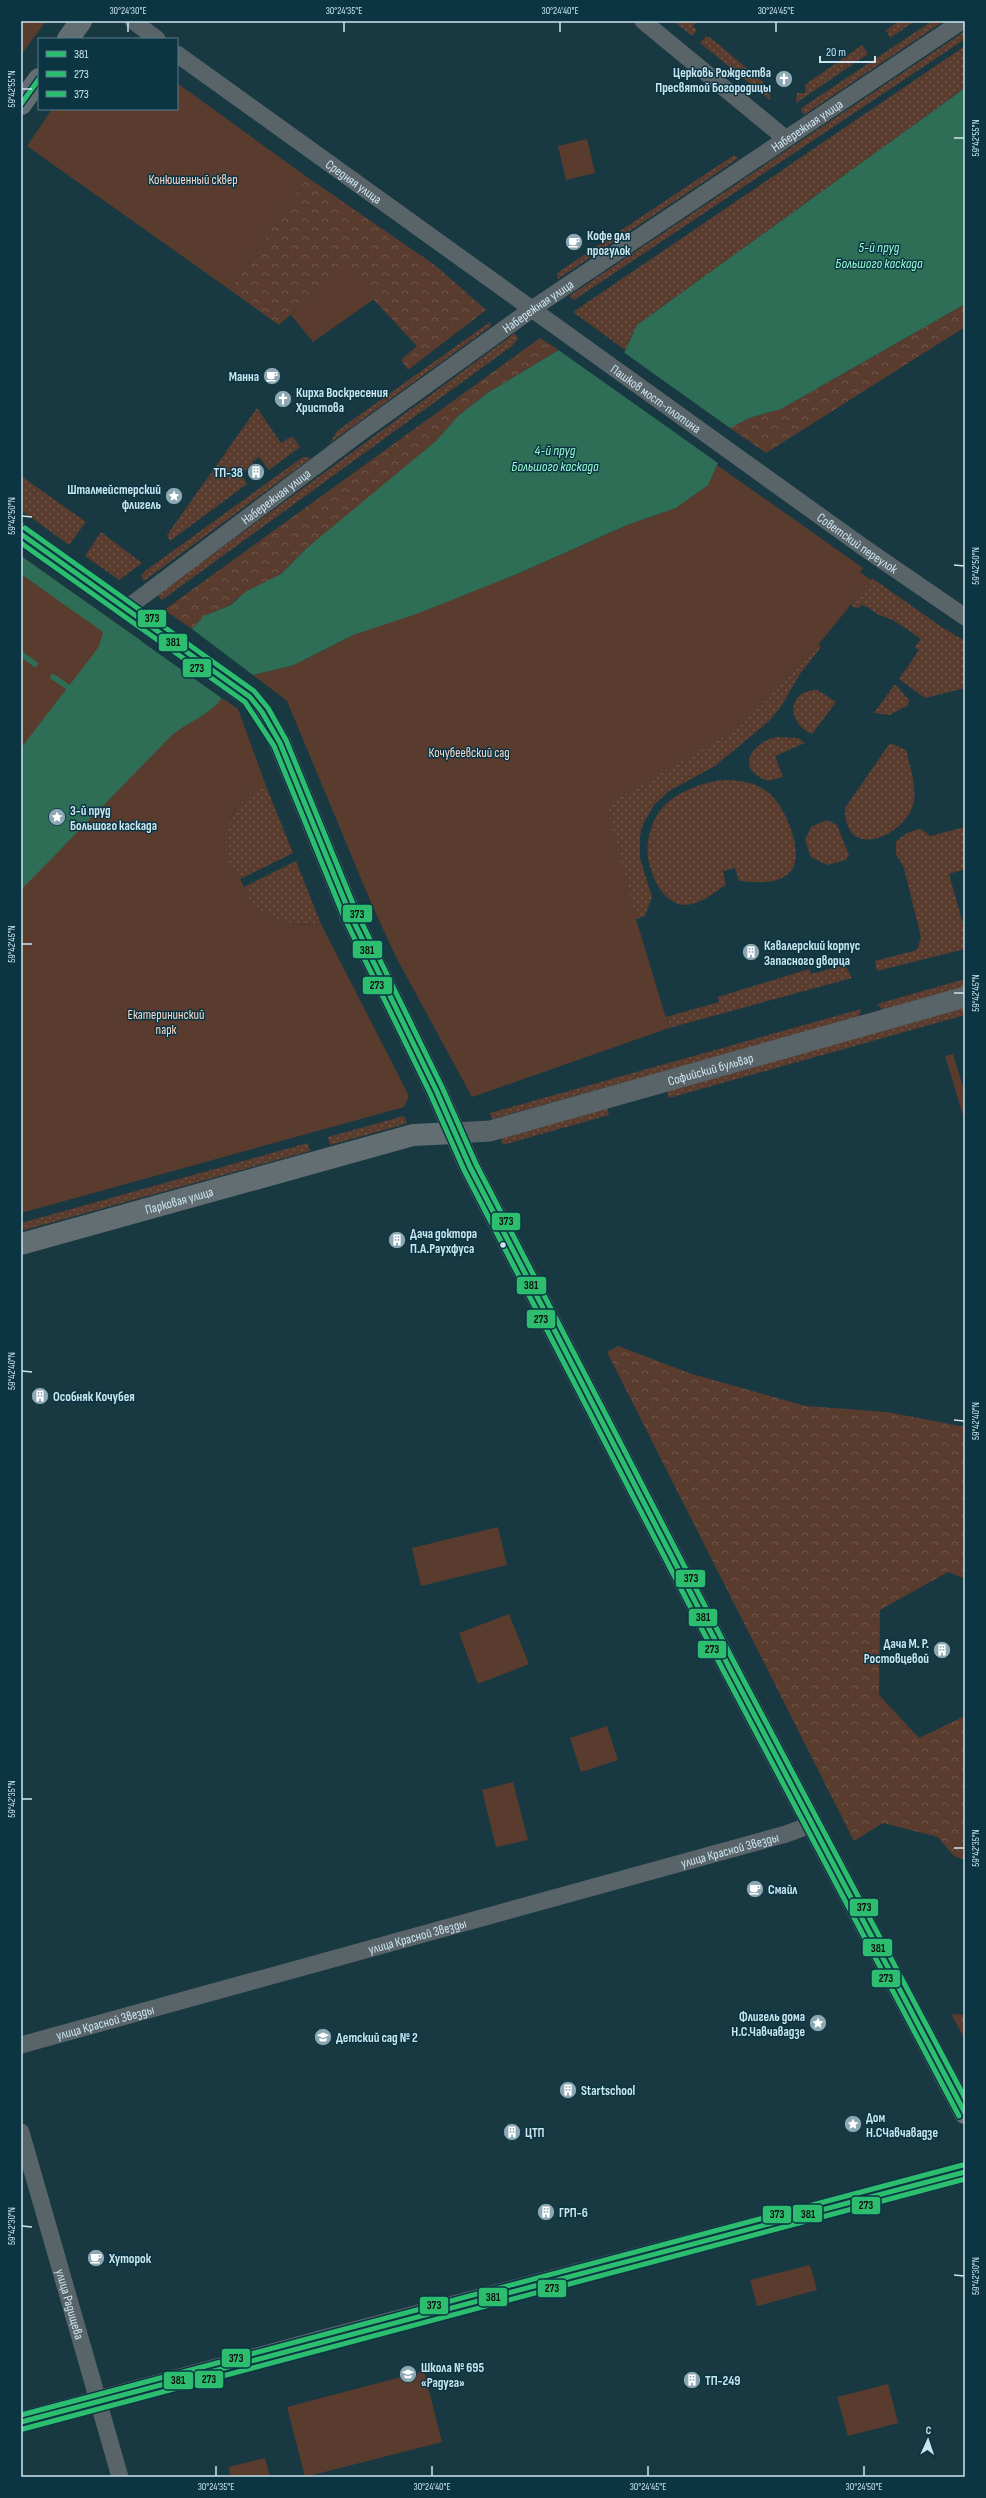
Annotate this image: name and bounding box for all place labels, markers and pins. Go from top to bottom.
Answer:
place label: Церковь Рождества Пресвятой Богородицы [655,65,771,96]
church icon: Церковь Рождества Пресвятой Богородицы [774,69,794,89]
place label: Кофе для прогулок [587,228,631,259]
cafe icon: Кофе для прогулок [564,232,584,252]
cafe icon: Манна [262,366,282,386]
place label: Манна [229,369,259,385]
place label: Кирха Воскресения Христова [295,385,388,416]
church icon: Кирха Воскресения Христова [273,389,293,409]
building icon: ТП-38 [246,462,266,482]
place label: ТП-38 [214,465,243,481]
place label: Шталмейстерский флигель [67,482,162,513]
place icon: Шталмейстерский флигель [164,486,184,506]
place label: 3-й пруд Большого каскада [70,803,157,834]
place icon: 3-й пруд Большого каскада [47,807,67,827]
place label: Кавалерский корпус Запасного дворца [764,938,861,969]
building icon: Кавалерский корпус Запасного дворца [741,942,761,962]
place label: Дача доктора П.А.Раухфуса [410,1226,477,1257]
building icon: Дача доктора П.А.Раухфуса [387,1230,407,1250]
unlabelled marker [498,1240,508,1250]
building icon: Особняк Кочубея [30,1386,50,1406]
place label: Особняк Кочубея [53,1389,135,1405]
place label: Дача М. Р. Ростовцевой [864,1636,929,1667]
building icon: Дача М. Р. Ростовцевой [932,1640,952,1660]
cafe icon: Смайл [745,1879,765,1899]
place label: Смайл [768,1882,798,1898]
place label: Флигель дома Н.С.Чавчавадзе [731,2009,805,2040]
place icon: Флигель дома Н.С.Чавчавадзе [808,2013,828,2033]
school or university icon: Детский сад № 2 [313,2027,333,2047]
place label: Детский сад № 2 [336,2030,418,2046]
building icon: Startschool [558,2080,578,2100]
place label: Startschool [581,2083,636,2099]
place label: Дом Н.СЧавчавадзе [866,2110,938,2141]
place icon: Дом Н.СЧавчавадзе [843,2114,863,2134]
building icon: ЦТП [502,2122,522,2142]
place label: ЦТП [525,2125,545,2141]
building icon: ГРП-6 [536,2202,556,2222]
place label: ГРП-6 [559,2205,588,2221]
cafe icon: Хуторок [86,2248,106,2268]
place label: Хуторок [108,2251,152,2267]
place label: Школа № 695 «Радуга» [421,2360,484,2391]
school or university icon: Школа № 695 «Радуга» [398,2364,418,2384]
building icon: ТП-249 [682,2370,702,2390]
place label: ТП-249 [705,2373,740,2389]

